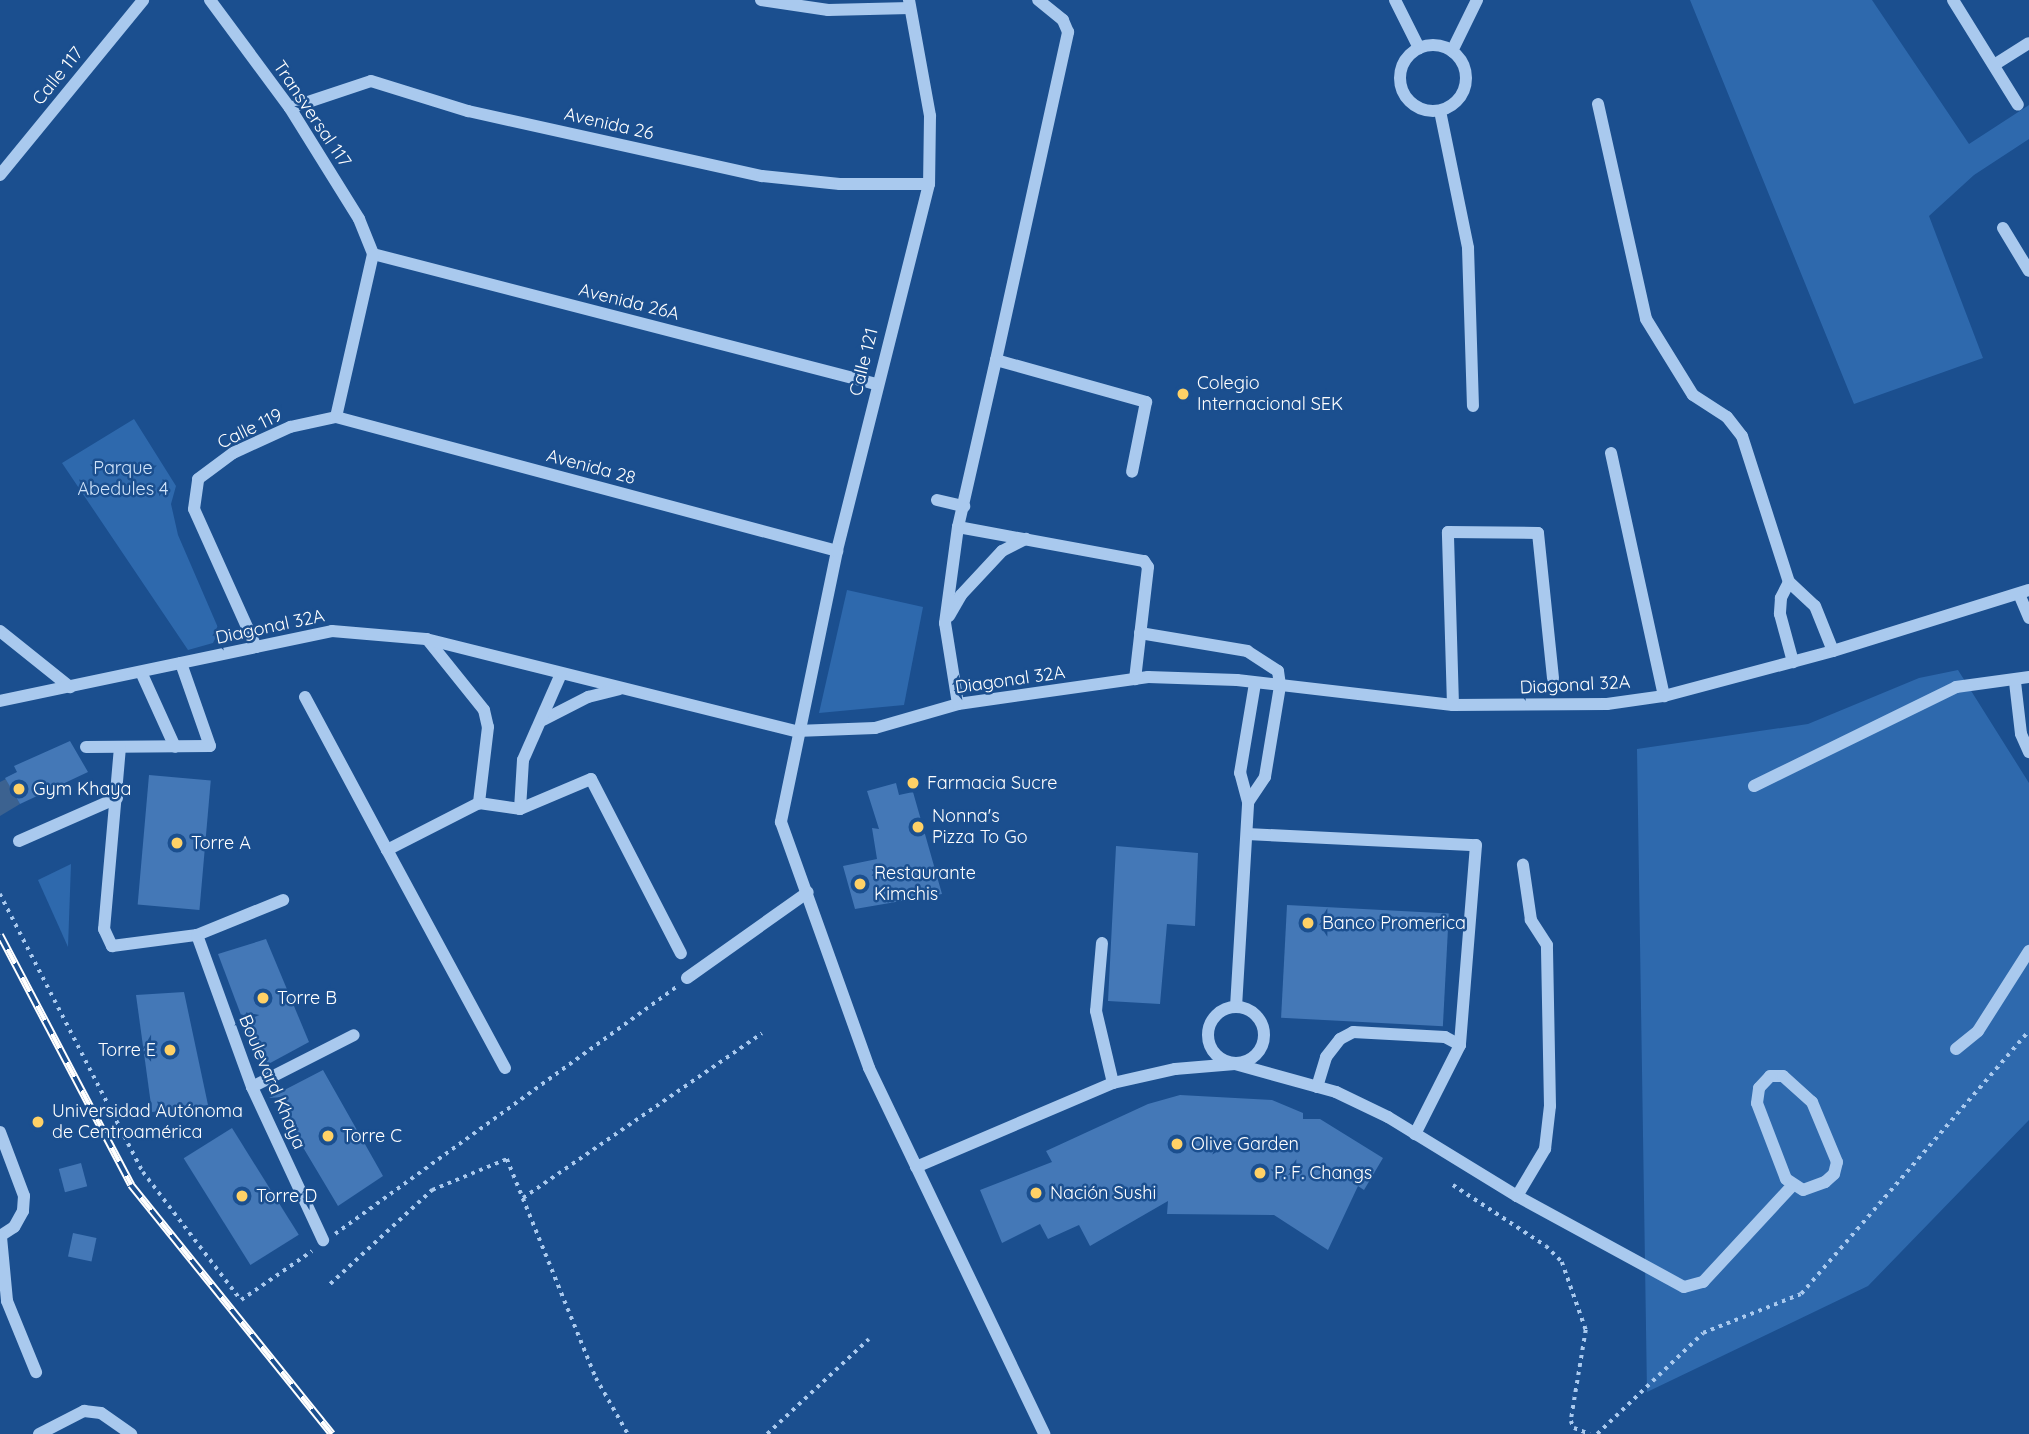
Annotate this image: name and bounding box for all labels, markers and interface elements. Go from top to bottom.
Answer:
street label: Calle 117 [28,43,88,109]
street label: Transversal 117 [268,57,356,171]
street label: Avenida 26 [562,103,656,145]
street label: Avenida 26A [576,279,682,325]
street label: Calle 121 [845,326,883,398]
place label: Colegio Internacional SEK [1197,373,1343,416]
marker: Colegio Internacional SEK [1175,386,1191,402]
street label: Calle 119 [214,404,286,454]
street label: Avenida 28 [544,445,638,489]
park label: Parque Abedules 4 [77,458,169,500]
street label: Diagonal 32A [214,605,326,649]
street label: Diagonal 32A [954,662,1066,698]
street label: Diagonal 32A [1519,671,1631,699]
place label: Farmacia Sucre [927,772,1057,794]
marker: Farmacia Sucre [905,775,921,791]
place label: Gym Khaya [33,778,131,800]
marker: Gym Khaya [11,781,27,797]
place label: Nonna's Pizza To Go [932,806,1028,848]
marker: Nonna's Pizza To Go [910,819,926,835]
place label: Torre A [191,832,251,854]
marker: Torre A [169,835,185,851]
place label: Restaurante Kimchis [874,863,976,906]
marker: Restaurante Kimchis [852,876,868,892]
place label: Banco Promerica [1322,912,1466,934]
marker: Banco Promerica [1300,915,1316,931]
place label: Torre B [277,987,337,1009]
marker: Torre B [255,990,271,1006]
street label: Boulevard Khaya [234,1011,310,1153]
place label: Torre E [98,1039,156,1061]
marker: Torre E [162,1042,178,1058]
place label: Universidad Autónoma de Centroamérica [52,1101,243,1144]
marker: Universidad Autónoma de Centroamérica [30,1114,46,1130]
place label: Torre C [342,1125,402,1147]
marker: Torre C [320,1128,336,1144]
place label: Olive Garden [1191,1133,1299,1155]
marker: Olive Garden [1169,1136,1185,1152]
place label: P. F. Changs [1274,1162,1372,1184]
marker: P. F. Changs [1252,1165,1268,1181]
place label: Nación Sushi [1050,1182,1156,1204]
place label: Torre D [256,1185,317,1207]
marker: Nación Sushi [1028,1185,1044,1201]
marker: Torre D [234,1188,250,1204]

